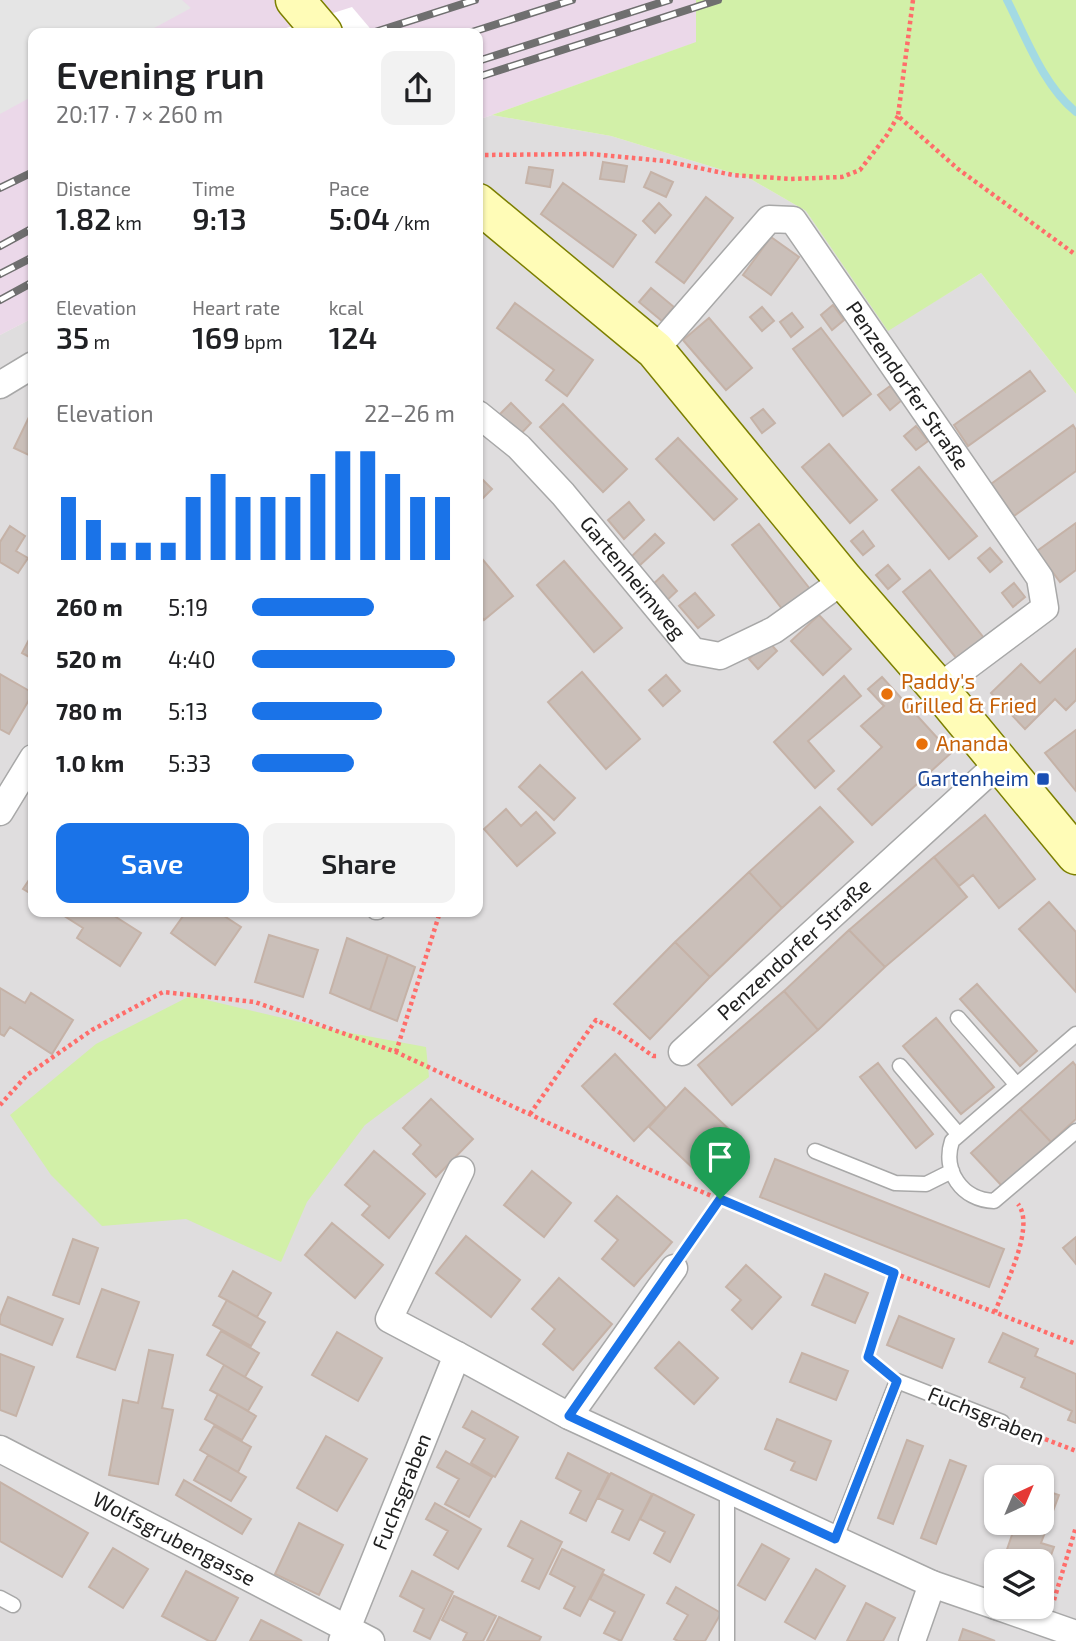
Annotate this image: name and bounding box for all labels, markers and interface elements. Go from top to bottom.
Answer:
text: Evening run [56,51,265,97]
button: share [381,51,455,125]
text: 20:17 · 7 × 260 m [56,100,223,128]
text: Distance [56,177,131,200]
text: Time [192,177,235,200]
text: Pace [329,177,370,200]
text: 1.82 [56,200,111,236]
text: 9:13 [192,200,247,236]
text: 5:04 [329,200,390,236]
text: km [111,211,142,234]
text: /km [390,211,430,234]
text: Elevation [56,296,137,319]
text: Heart rate [192,296,280,319]
text: kcal [329,296,363,319]
street label: Penzendorfer Straße [842,296,975,474]
text: 35 [56,319,89,355]
text: 169 [192,319,240,355]
text: 124 [329,319,377,355]
text: m [89,330,110,353]
text: bpm [240,330,283,353]
text: Elevation [56,399,154,427]
text: 22–26 m [364,399,455,427]
street label: Gartenheimweg [576,510,692,644]
text: 260 m [56,593,123,621]
text: 5:19 [168,593,208,621]
text: 520 m [56,645,122,673]
text: 4:40 [168,645,216,673]
place label: Paddy's Grilled & Fried [901,668,1037,717]
marker: Paddy's Grilled & Fried [879,686,895,702]
text: 780 m [56,697,122,725]
text: 5:13 [168,697,208,725]
place label: Ananda [936,730,1009,755]
marker: Ananda [914,736,930,752]
text: 1.0 km [56,749,124,777]
text: 5:33 [168,749,211,777]
place label: Gartenheim [917,765,1029,790]
marker: Gartenheim [1035,771,1051,787]
button: Save [56,823,249,903]
button: Share [263,823,455,903]
street label: Penzendorfer Straße [711,872,875,1025]
pin [690,1127,750,1199]
icon: arrive [701,1138,739,1176]
street label: Fuchsgraben [925,1380,1048,1449]
street label: Fuchsgraben [366,1429,435,1553]
north arrow [984,1465,1054,1535]
map controls [984,1465,1054,1619]
street label: Wolfsgrubengasse [89,1485,260,1590]
button: layers [984,1549,1054,1619]

